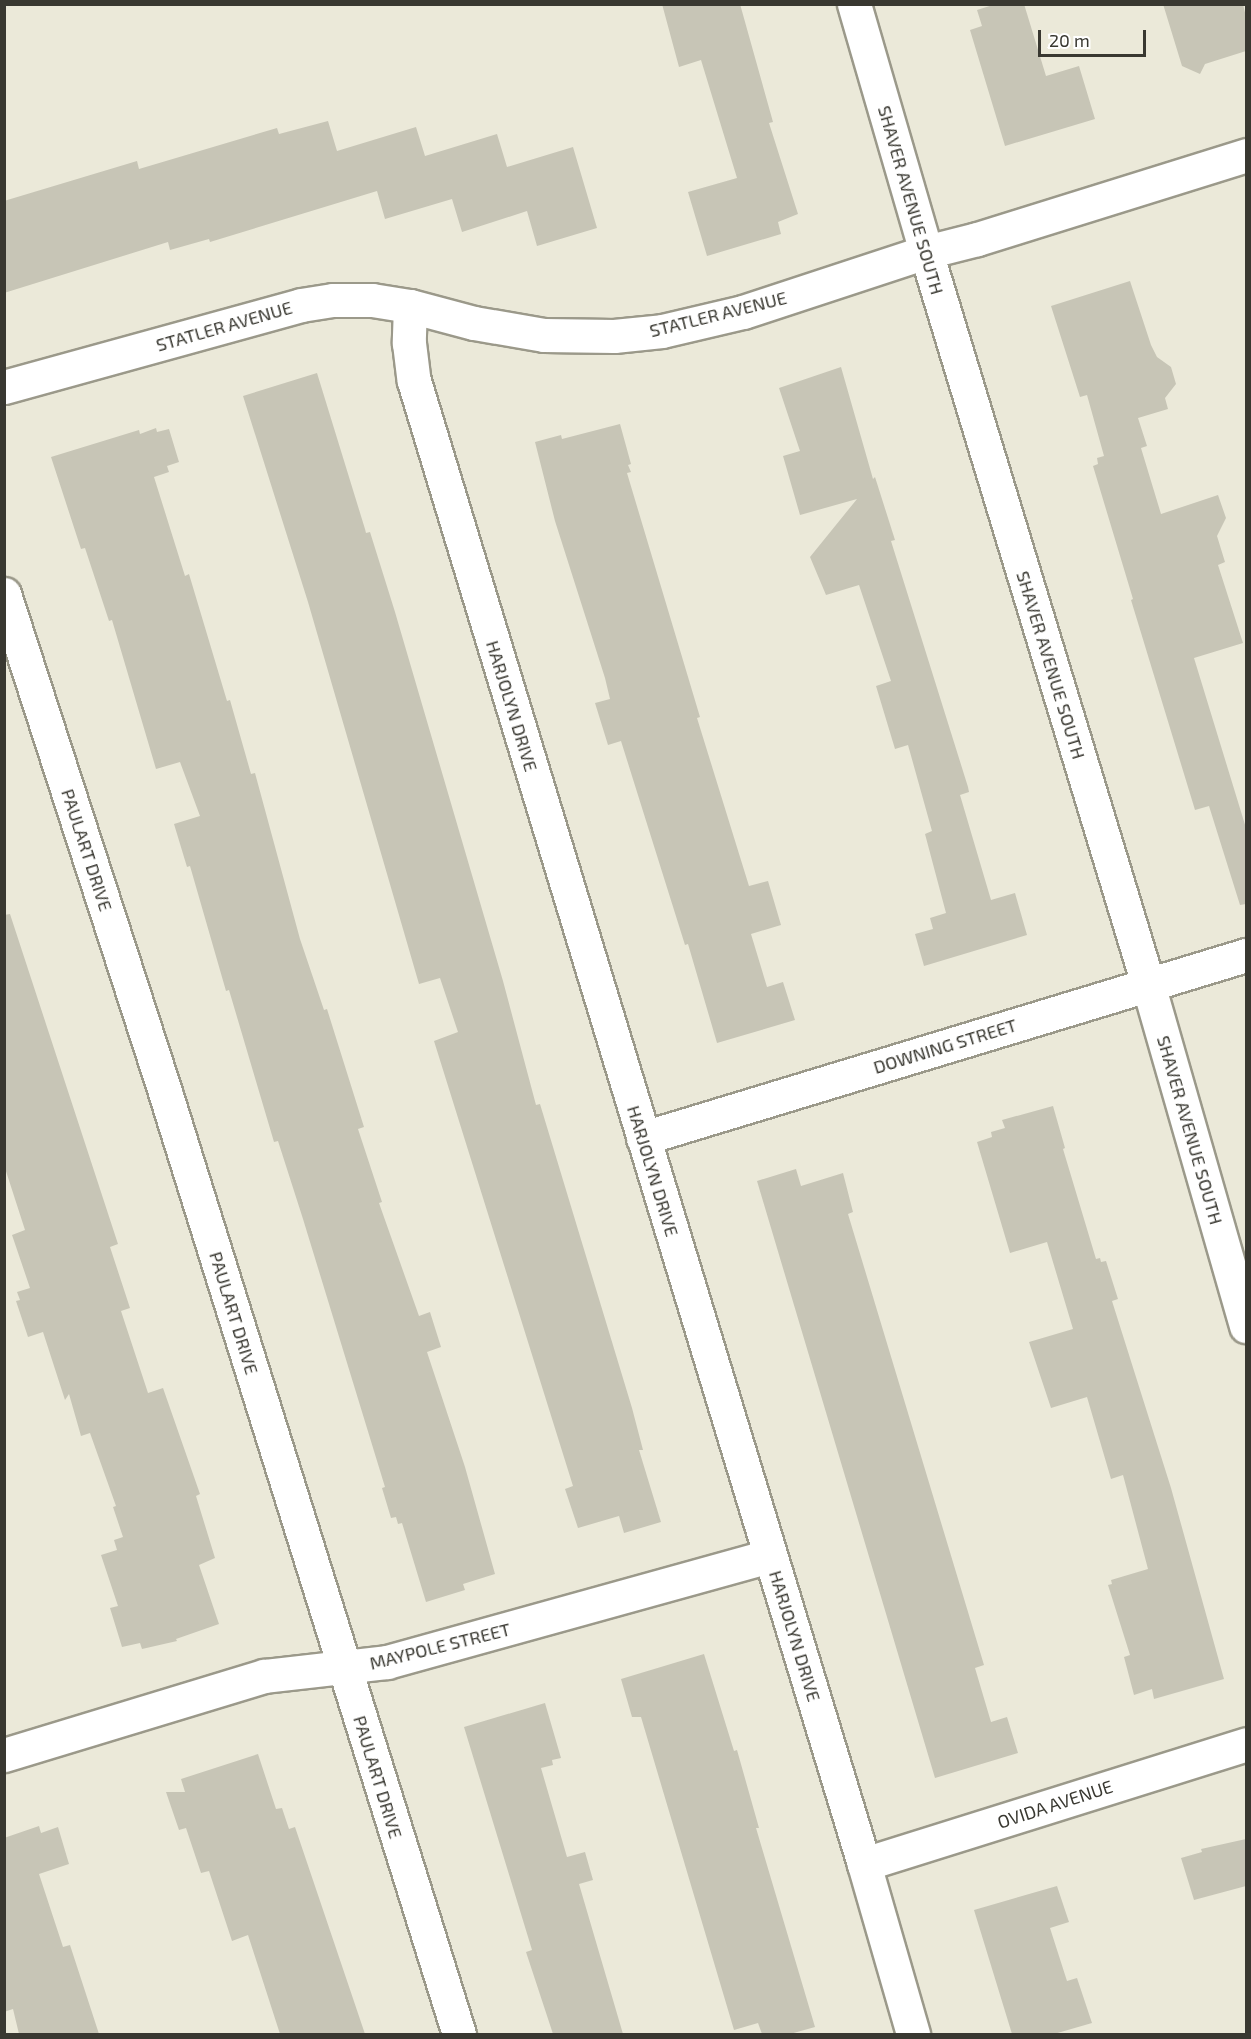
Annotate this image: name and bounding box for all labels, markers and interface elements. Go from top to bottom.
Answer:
scale bar [1041,18,1149,56]
text: 20 m [1049,29,1090,51]
street label: SHAVER AVENUE SOUTH [874,103,948,297]
street label: STATLER AVENUE [647,286,789,342]
street label: STATLER AVENUE [153,296,295,356]
street label: SHAVER AVENUE SOUTH [1012,568,1090,762]
street label: HARJOLYN DRIVE [482,638,542,774]
street label: PAULART DRIVE [57,786,117,914]
street label: DOWNING STREET [871,1014,1019,1078]
street label: SHAVER AVENUE SOUTH [1153,1033,1227,1227]
street label: HARJOLYN DRIVE [623,1103,683,1239]
street label: PAULART DRIVE [205,1249,263,1377]
street label: HARJOLYN DRIVE [765,1568,825,1704]
street label: MAYPOLE STREET [367,1618,513,1674]
street label: PAULART DRIVE [349,1713,407,1841]
street label: OVIDA AVENUE [994,1775,1116,1833]

